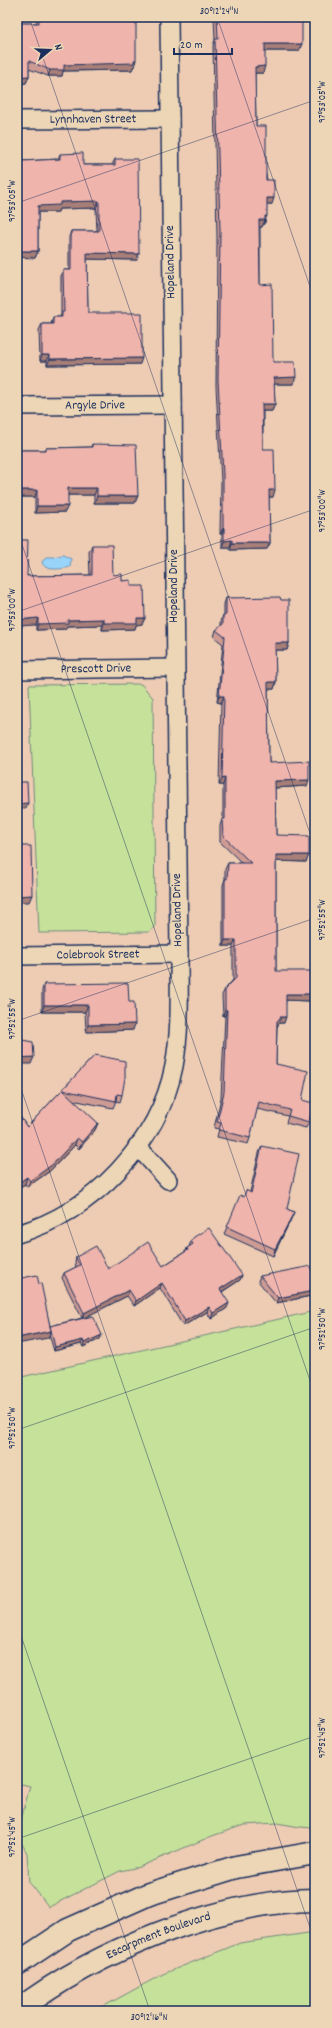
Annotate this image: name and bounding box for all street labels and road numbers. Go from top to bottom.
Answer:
street label: Lynnhaven Street [50,110,137,129]
street label: Hopeland Drive [161,225,181,299]
street label: Argyle Drive [65,396,125,415]
street label: Hopeland Drive [165,549,184,623]
street label: Prescott Drive [61,659,132,679]
street label: Hopeland Drive [168,873,188,947]
street label: Colebrook Street [56,945,140,965]
street label: Escarpment Boulevard [103,1907,213,1965]

